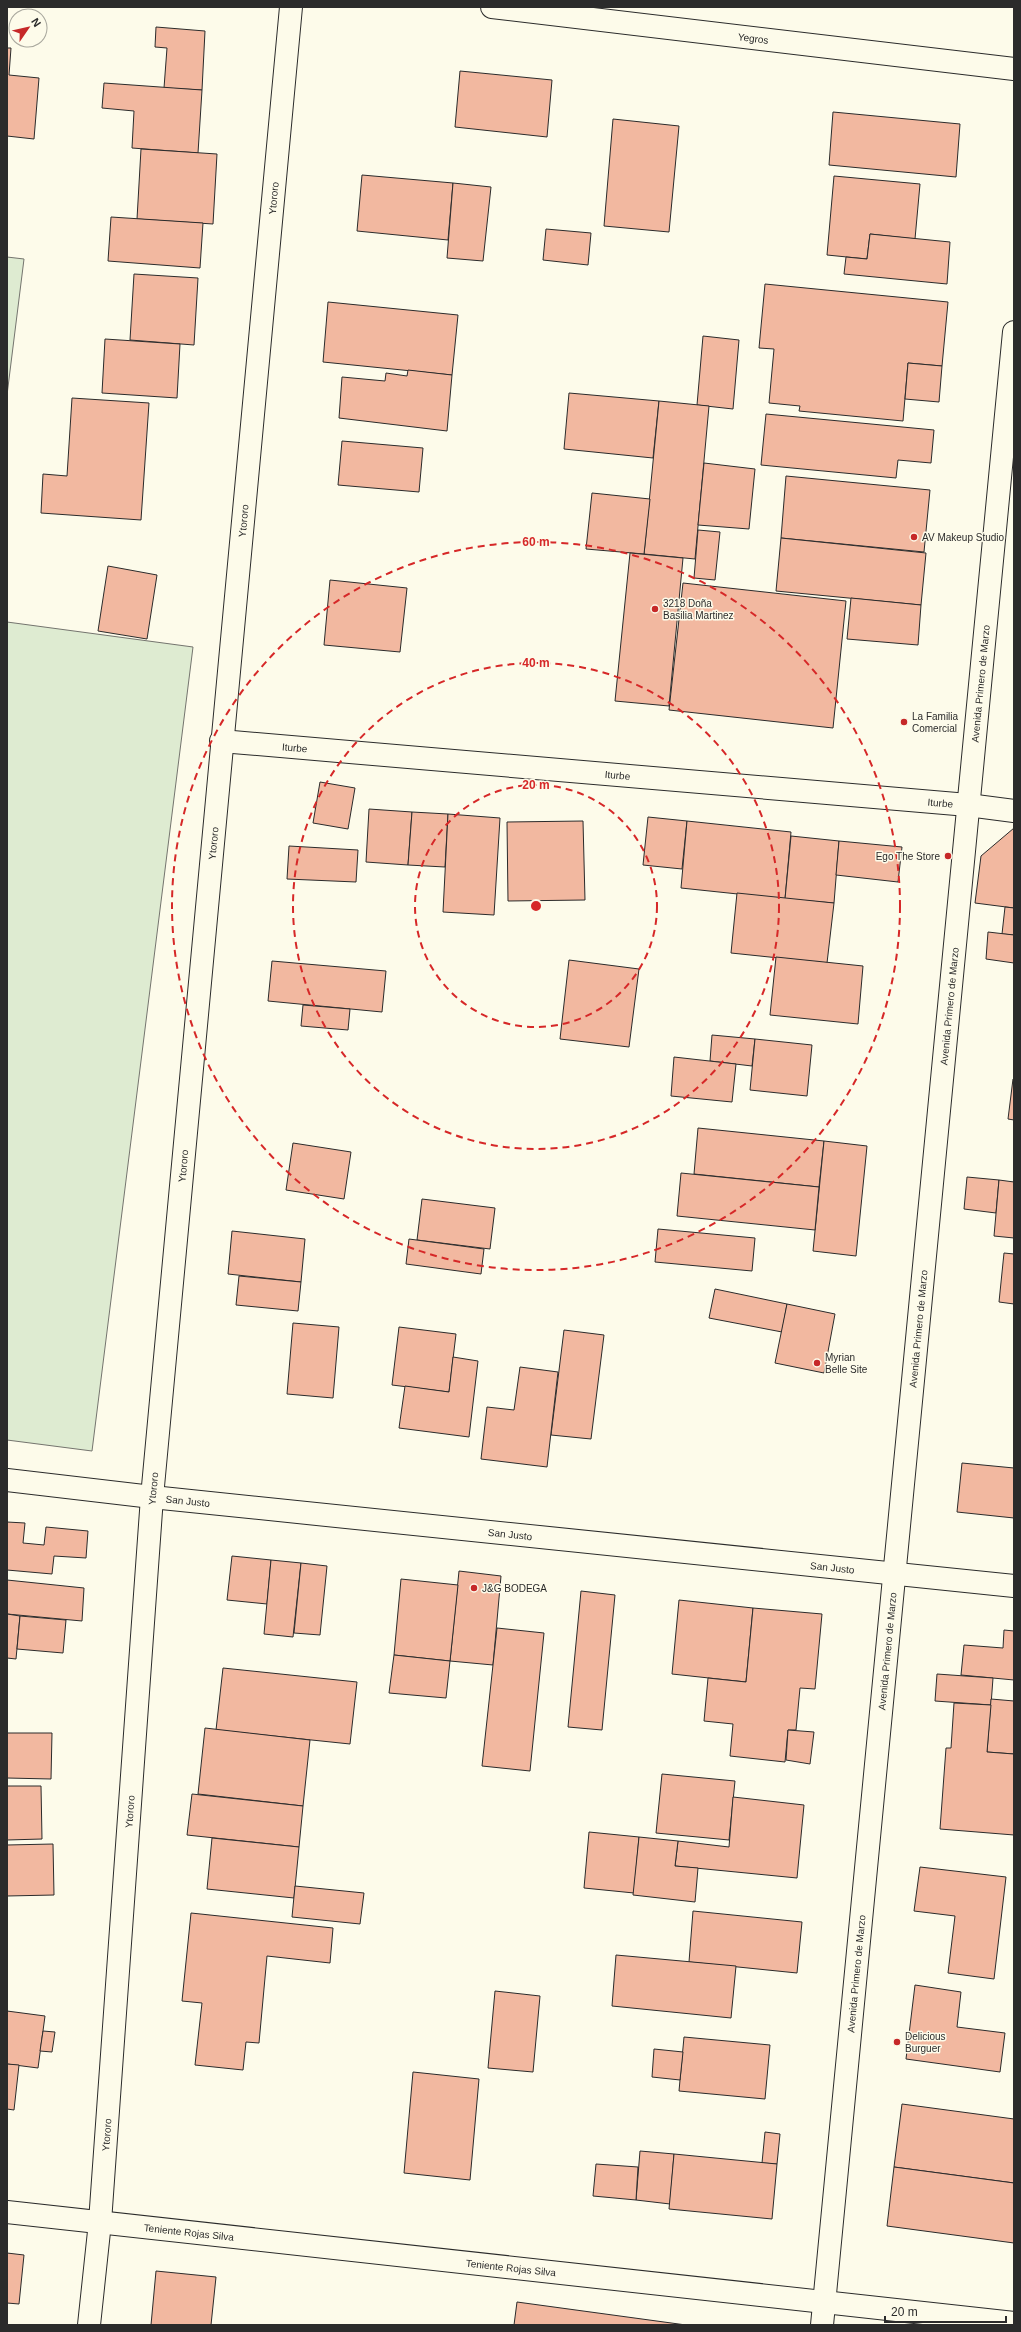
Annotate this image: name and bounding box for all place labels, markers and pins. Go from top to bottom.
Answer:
marker: AV Makeup Studio [909,532,919,542]
place label: AV Makeup Studio [922,532,1005,543]
place label: 3218 Doña Basilia Martinez [663,598,734,621]
marker: 3218 Doña Basilia Martinez [650,604,660,614]
place label: La Familia Comercial [912,711,959,734]
marker: La Familia Comercial [899,717,909,727]
place label: Ego The Store [876,851,940,862]
marker: Ego The Store [943,851,953,861]
centre of rings [529,899,543,913]
place label: Myrian Belle Site [825,1352,868,1375]
marker: Myrian Belle Site [812,1358,822,1368]
marker: J&G BODEGA [469,1583,479,1593]
place label: J&G BODEGA [482,1583,547,1594]
place label: Delicious Burguer [905,2031,946,2054]
marker: Delicious Burguer [892,2037,902,2047]

